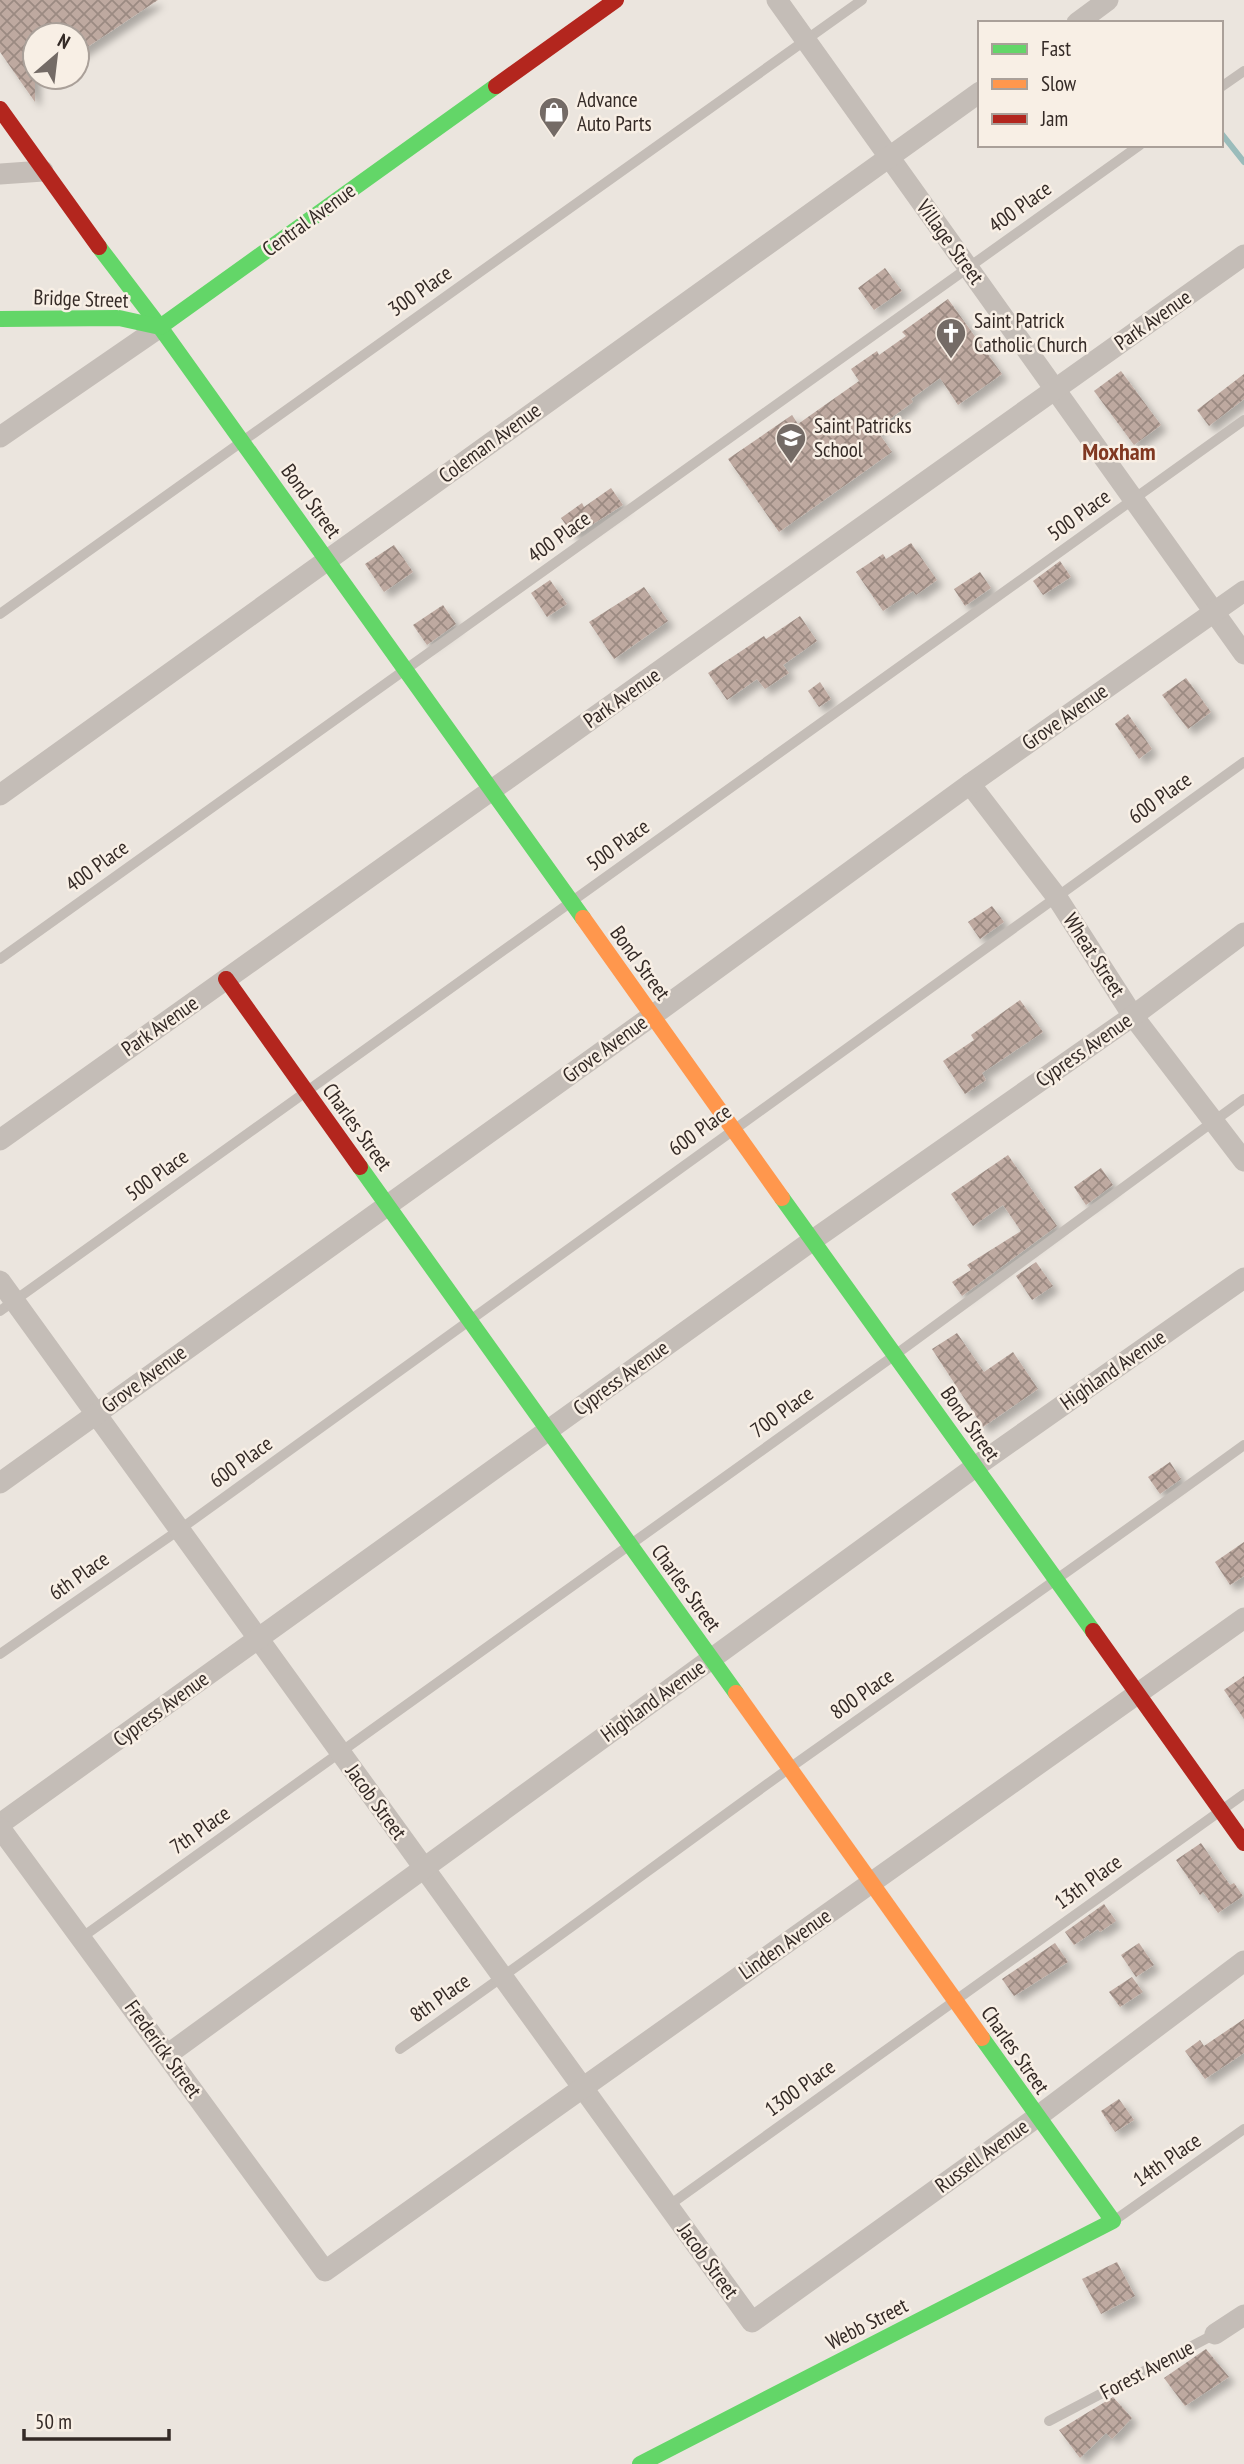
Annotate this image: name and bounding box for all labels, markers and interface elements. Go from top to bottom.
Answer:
north arrow [21,21,91,91]
legend [978,21,1223,147]
text: N [54,28,74,54]
text: Fast [1041,35,1071,62]
text: Slow [1041,70,1077,97]
place label: Advance Auto Parts [577,86,652,137]
shop icon: Advance Auto Parts [537,95,571,139]
text: Jam [1040,105,1068,132]
street label: 400 Place [983,175,1057,238]
street label: Central Avenue [257,177,361,262]
street label: Village Street [910,193,990,290]
street label: 300 Place [383,259,457,322]
street label: Bridge Street [33,283,129,314]
street label: Park Avenue [1109,283,1196,356]
place label: Saint Patrick Catholic Church [974,307,1087,358]
church icon: Saint Patrick Catholic Church [934,316,968,360]
street label: Coleman Avenue [433,396,546,489]
place label: Saint Patricks School [814,412,912,463]
school or university icon: Saint Patricks School [774,421,808,465]
district label: Moxham [1082,436,1156,467]
street label: Bond Street [275,458,347,543]
street label: 500 Place [1042,483,1116,546]
street label: 400 Place [522,505,596,568]
street label: Park Avenue [578,661,665,734]
street label: Grove Avenue [1017,677,1113,756]
street label: 600 Place [1123,766,1197,829]
street label: 500 Place [581,813,655,876]
street label: 400 Place [60,834,134,897]
street label: Wheat Street [1057,908,1131,1002]
street label: Bond Street [604,920,676,1005]
street label: Park Avenue [116,989,203,1062]
street label: Cypress Avenue [1030,1007,1137,1093]
street label: Grove Avenue [557,1009,653,1089]
street label: Charles Street [317,1078,398,1176]
street label: 600 Place [663,1098,737,1161]
street label: 500 Place [120,1143,194,1206]
street label: Highland Avenue [1055,1323,1171,1416]
street label: Cypress Avenue [568,1334,674,1421]
street label: Grove Avenue [96,1339,192,1419]
street label: 700 Place [745,1380,819,1443]
street label: Bond Street [935,1381,1006,1467]
street label: 600 Place [204,1430,278,1493]
street label: Charles Street [646,1539,727,1637]
street label: 6th Place [43,1545,114,1606]
street label: Highland Avenue [595,1654,710,1748]
street label: 800 Place [825,1662,899,1725]
street label: Cypress Avenue [108,1665,214,1752]
street label: Jacob Street [339,1758,413,1845]
street label: 7th Place [164,1799,235,1860]
street label: 13th Place [1049,1848,1127,1915]
street label: Linden Avenue [733,1902,836,1985]
street label: 8th Place [404,1967,475,2028]
street label: Frederick Street [119,1995,208,2103]
street label: Charles Street [975,2000,1056,2099]
street label: 1300 Place [759,2053,840,2122]
street label: Russell Avenue [930,2113,1034,2199]
street label: 14th Place [1127,2126,1206,2193]
street label: Jacob Street [671,2217,745,2304]
street label: Webb Street [821,2291,912,2356]
street label: Forest Avenue [1095,2334,1198,2405]
scale bar [24,2398,170,2442]
text: 50 m [35,2408,72,2435]

